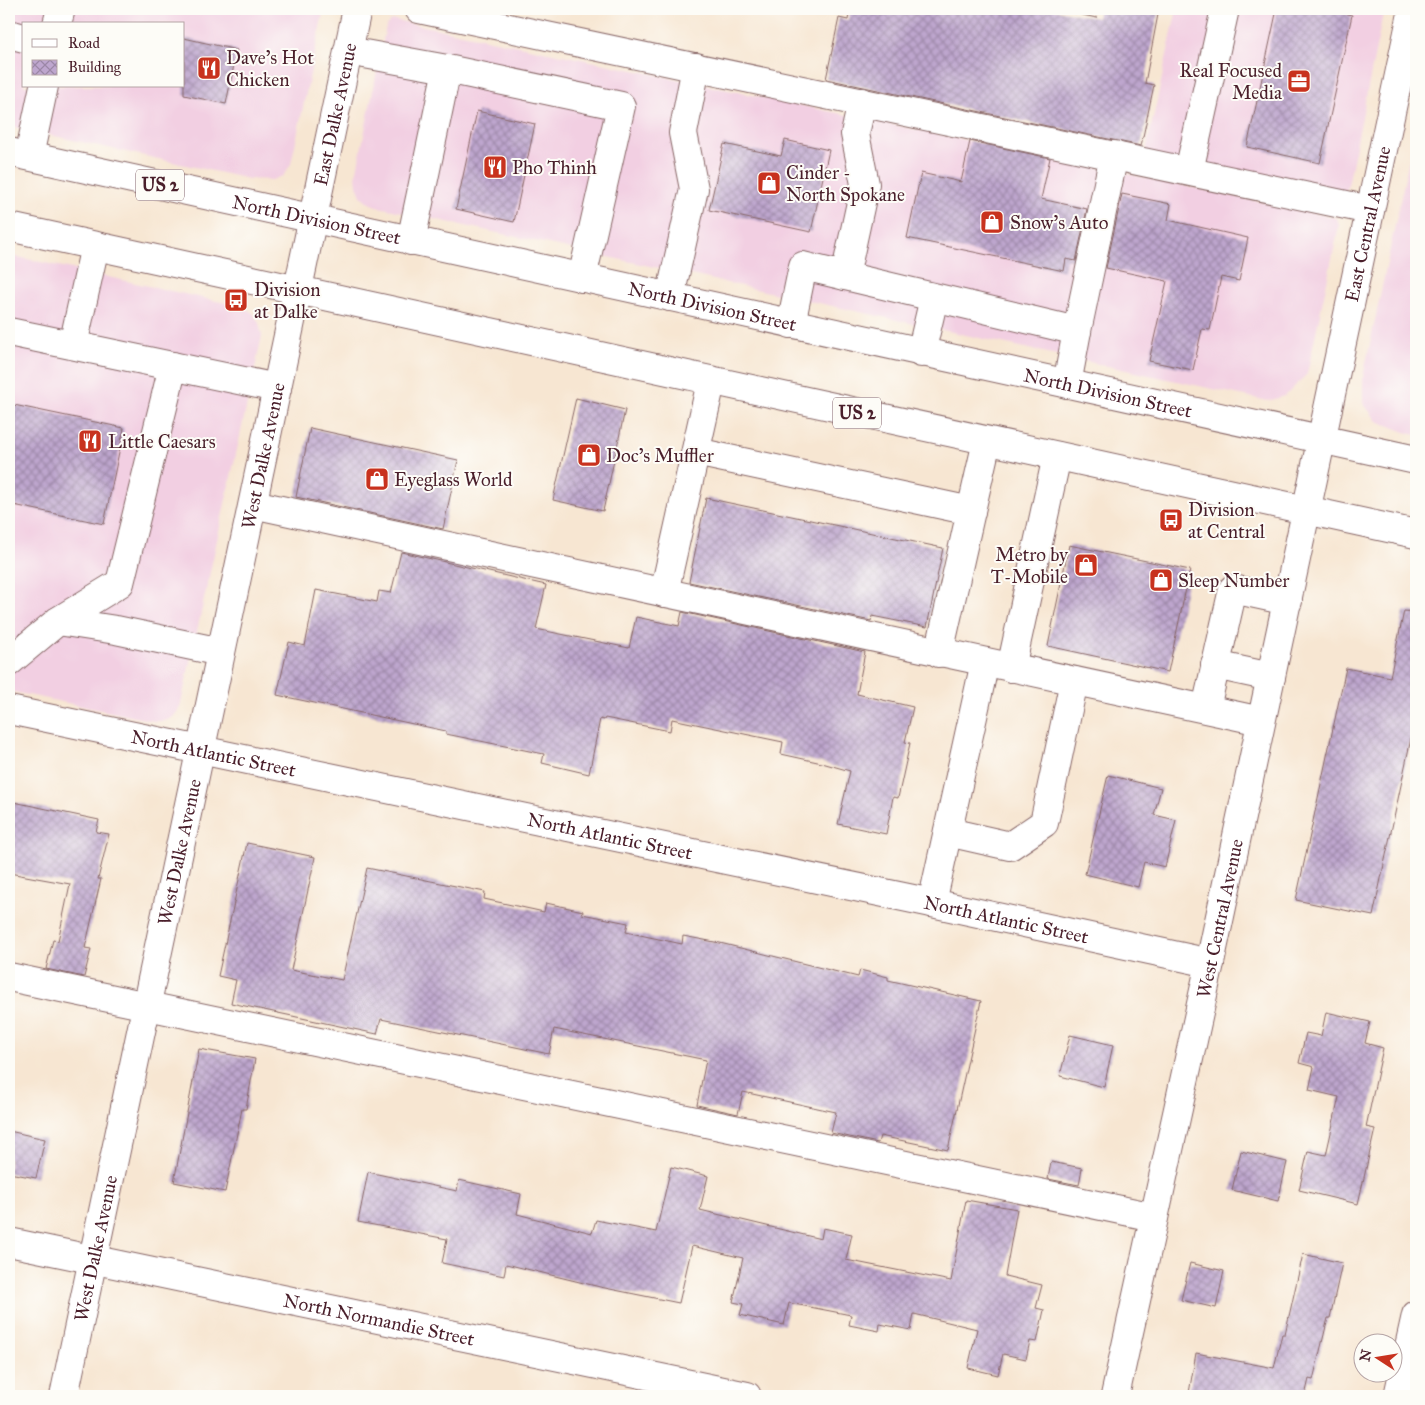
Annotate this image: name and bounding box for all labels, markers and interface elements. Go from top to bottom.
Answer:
legend [22,22,185,88]
text: Road [68,34,100,52]
street label: East Dalke Avenue [308,41,361,188]
place label: Dave's Hot Chicken [226,46,314,91]
restaurant icon: Dave's Hot Chicken [196,55,222,81]
text: Building [68,58,122,76]
place label: Real Focused Media [1179,59,1283,104]
office icon: Real Focused Media [1286,68,1312,94]
street label: East Central Avenue [1340,144,1395,304]
restaurant icon: Pho Thinh [482,154,508,180]
place label: Pho Thinh [512,156,597,179]
place label: Cinder - North Spokane [786,161,905,206]
road number: US 2 [136,170,184,200]
shop icon: Cinder - North Spokane [756,170,782,196]
street label: North Division Street [230,190,403,249]
shop icon: Snow's Auto [979,209,1005,235]
place label: Snow's Auto [1010,211,1109,234]
street label: North Division Street [626,276,799,336]
place label: Division at Dalke [254,278,320,323]
bus stop icon: Division at Dalke [223,287,249,313]
street label: North Division Street [1022,363,1195,422]
street label: West Dalke Avenue [236,380,289,531]
road number: US 2 [833,398,881,428]
restaurant icon: Little Caesars [77,428,103,454]
place label: Little Caesars [108,430,216,453]
shop icon: Doc's Muffler [576,442,602,468]
place label: Doc's Muffler [606,444,715,467]
shop icon: Eyeglass World [364,466,390,492]
place label: Eyeglass World [394,468,513,492]
place label: Division at Central [1188,498,1266,543]
bus stop icon: Division at Central [1158,507,1184,533]
place label: Metro by T-Mobile [991,543,1069,588]
shop icon: Metro by T-Mobile [1073,552,1099,578]
shop icon: Sleep Number [1148,567,1174,593]
place label: Sleep Number [1178,569,1290,592]
street label: North Atlantic Street [129,724,298,781]
street label: West Dalke Avenue [152,777,206,927]
street label: North Atlantic Street [525,807,695,864]
street label: West Central Avenue [1191,836,1248,1000]
street label: North Atlantic Street [922,890,1091,948]
street label: West Dalke Avenue [69,1173,122,1323]
street label: North Normandie Street [281,1288,477,1350]
north arrow [1352,1332,1402,1382]
text: N [1356,1348,1375,1363]

